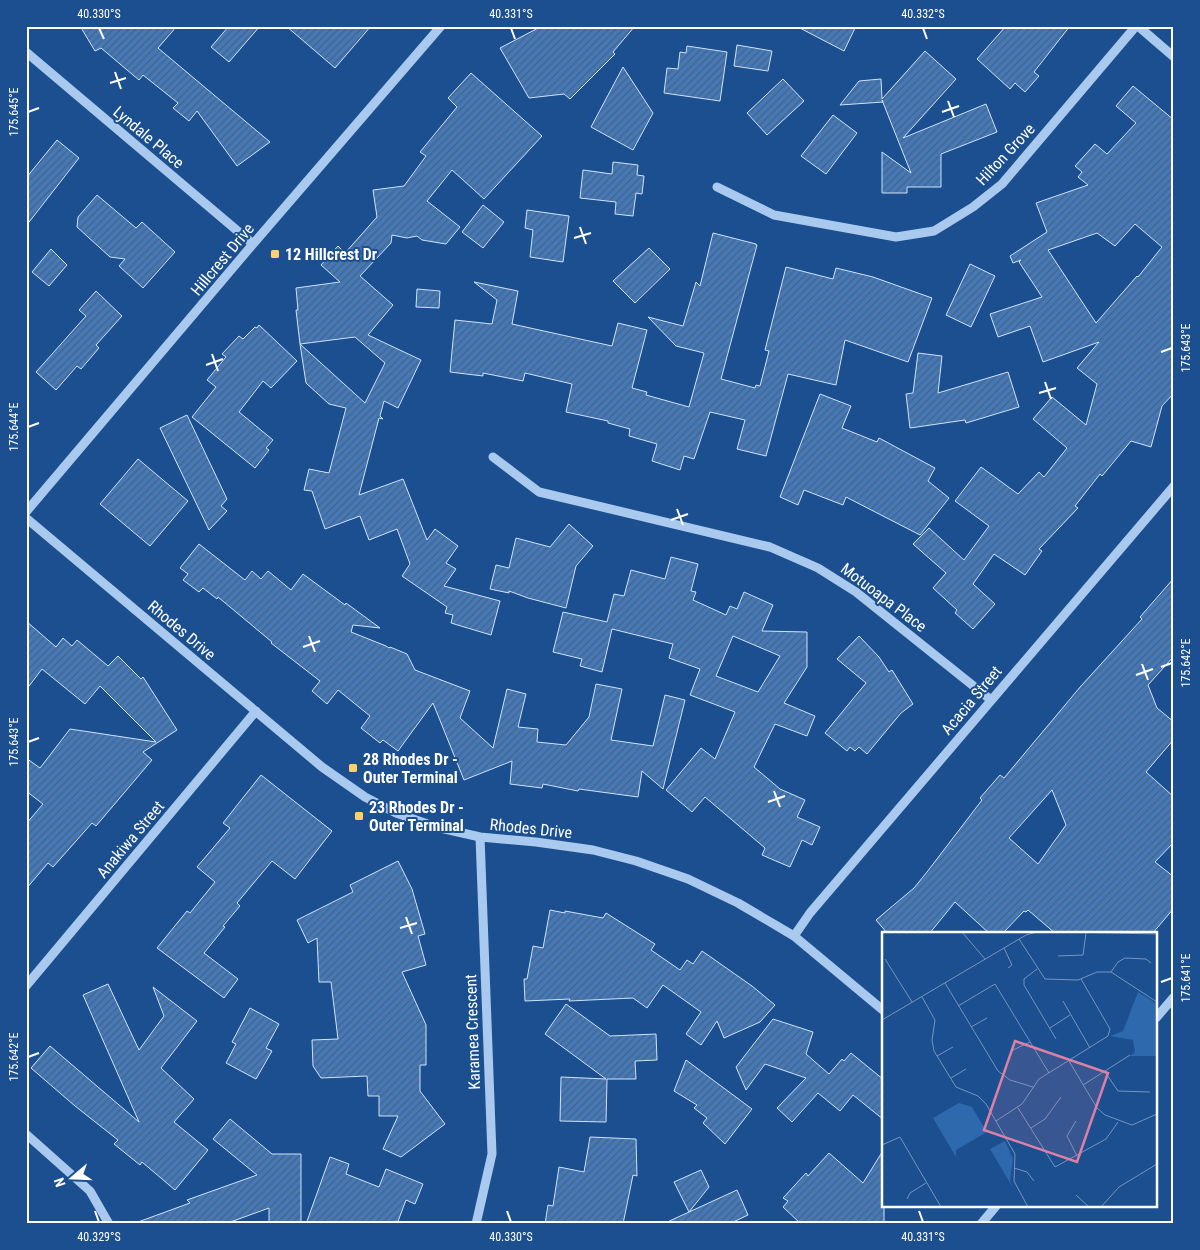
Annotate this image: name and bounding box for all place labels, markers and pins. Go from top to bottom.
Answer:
place label: 12 Hillcrest Dr [285,245,377,264]
marker: 12 Hillcrest Dr [269,248,281,260]
place label: 28 Rhodes Dr - Outer Terminal [363,750,458,787]
marker: 28 Rhodes Dr - Outer Terminal [347,762,359,774]
place label: 23 Rhodes Dr - Outer Terminal [369,798,464,835]
marker: 23 Rhodes Dr - Outer Terminal [353,810,365,822]

